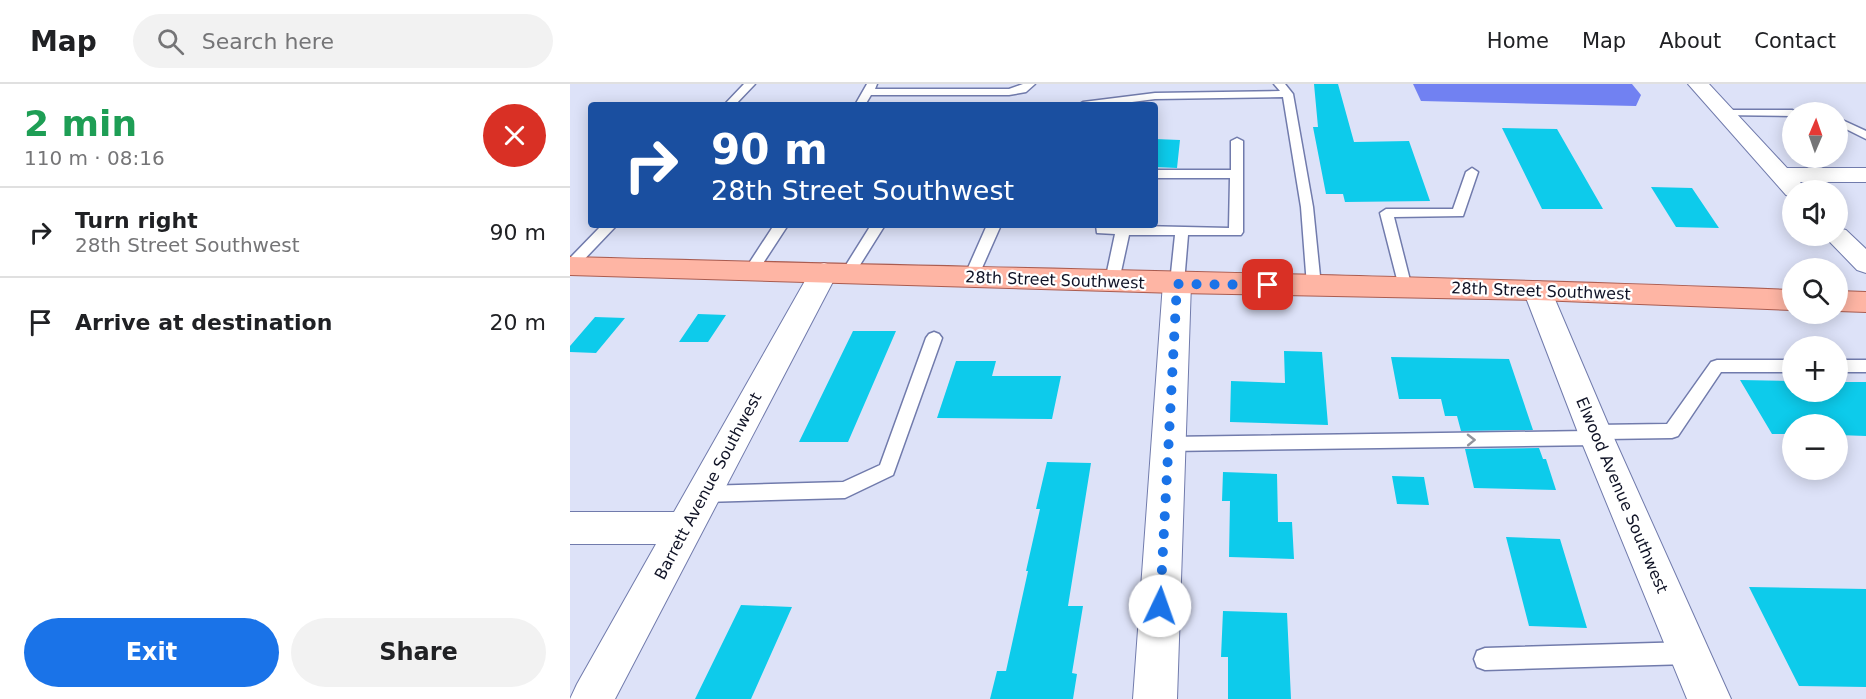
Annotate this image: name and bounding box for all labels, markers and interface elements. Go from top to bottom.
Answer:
search box [133,14,553,68]
text: Map [30,25,97,58]
icon: search [154,25,187,58]
text: Search here [202,29,334,54]
text: Home [1487,29,1549,53]
text: Map [1582,29,1626,53]
text: About [1659,29,1721,53]
text: Contact [1754,29,1836,53]
north arrow [1782,102,1848,168]
map controls [1782,102,1848,480]
text: 2 min [24,103,137,144]
button: close [483,104,546,167]
text: 90 m [711,125,828,174]
icon: right [612,126,690,204]
text: 110 m · 08:16 [24,146,165,170]
text: 28th Street Southwest [711,175,1014,206]
button: sound [1782,180,1848,246]
text: Turn right [75,208,198,233]
icon: right [24,216,57,249]
text: 90 m [490,220,546,245]
text: 28th Street Southwest [75,233,300,257]
button: search [1782,258,1848,324]
pin [1242,259,1293,310]
street label: 28th Street Southwest [965,267,1145,293]
icon: arrive [1251,268,1284,301]
street label: 28th Street Southwest [1451,278,1631,304]
icon: arrive [24,306,57,339]
text: Arrive at destination [75,310,332,335]
text: 20 m [490,310,546,335]
button: + [1782,336,1848,402]
street label: Barrett Avenue Southwest [650,389,766,583]
street label: Elwood Avenue Southwest [1572,394,1672,596]
button: − [1782,414,1848,480]
one-way arrow [1466,434,1475,446]
position arrow [1128,574,1192,638]
button: Exit [24,618,279,687]
button: Share [291,618,546,687]

